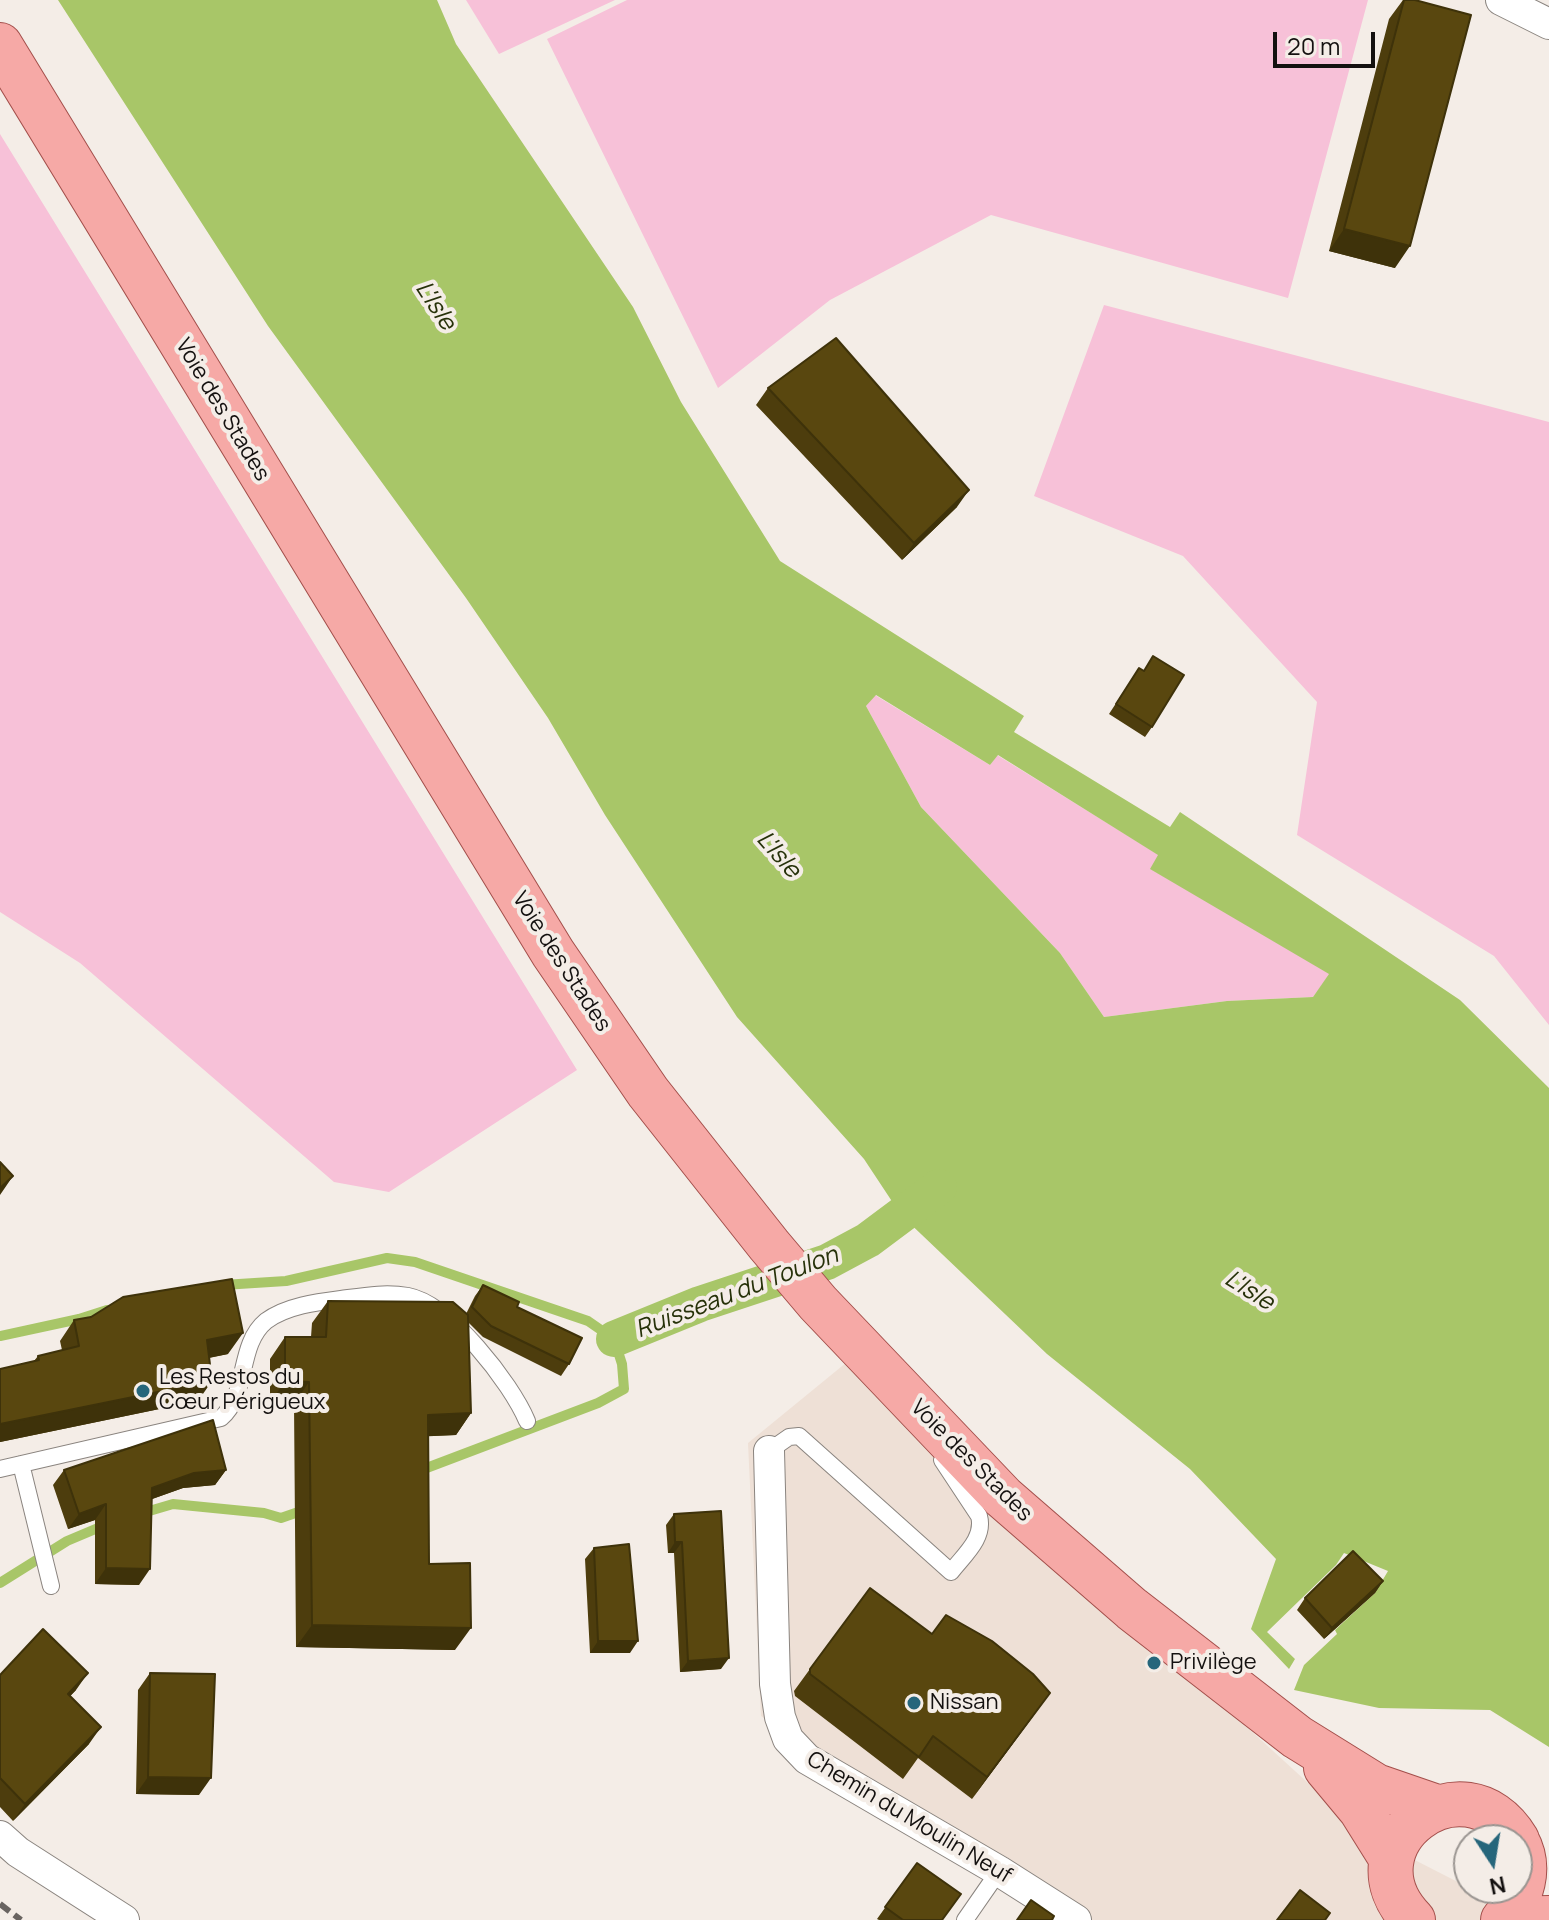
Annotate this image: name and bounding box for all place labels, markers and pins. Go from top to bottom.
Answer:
place label: Les Restos du Cœur Périgueux [159,1365,325,1416]
marker: Les Restos du Cœur Périgueux [134,1382,152,1400]
place label: Privilège [1170,1650,1257,1676]
marker: Privilège [1145,1654,1163,1672]
place label: Nissan [930,1690,999,1716]
marker: Nissan [905,1694,923,1712]

